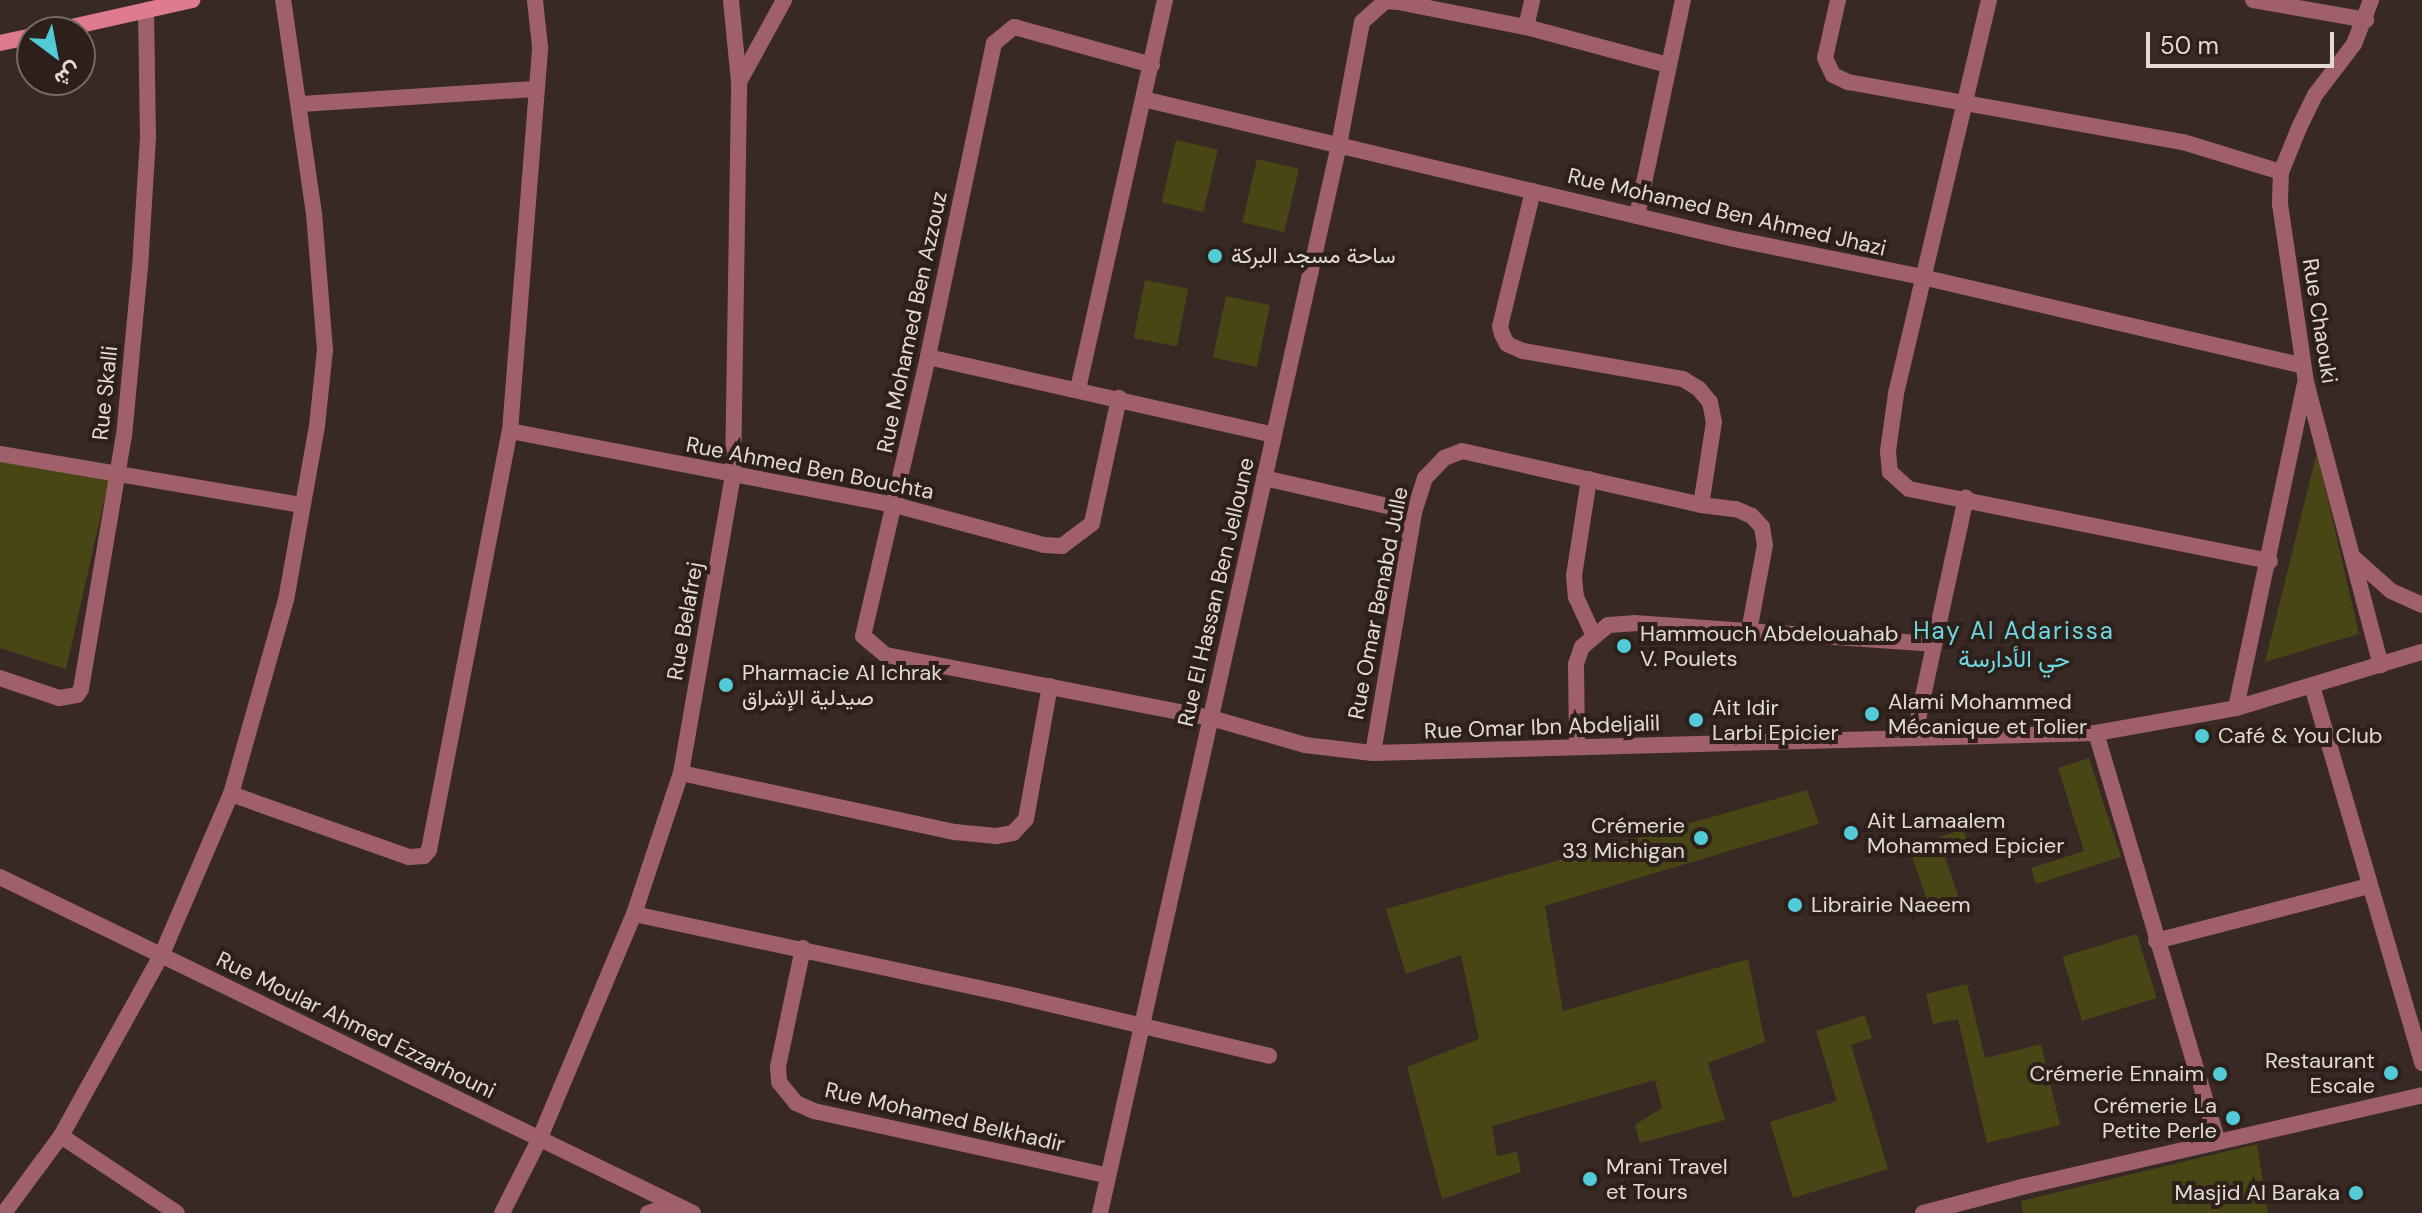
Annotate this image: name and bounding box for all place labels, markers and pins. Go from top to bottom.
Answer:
place label: ساحة مسجد البركة [1231,243,1396,269]
marker: ساحة مسجد البركة [1206,247,1224,265]
place label: Hammouch Abdelouahab V. Poulets [1640,620,1898,672]
marker: Hammouch Abdelouahab V. Poulets [1615,637,1633,655]
place label: Pharmacie Al Ichrak صيدلية الإشراق [742,659,942,710]
marker: Pharmacie Al Ichrak صيدلية الإشراق [717,676,735,694]
place label: Alami Mohammed Mécanique et Tolier [1888,688,2087,740]
place label: Ait Idir Larbi Epicier [1712,694,1839,746]
marker: Alami Mohammed Mécanique et Tolier [1863,705,1881,723]
marker: Ait Idir Larbi Epicier [1687,711,1705,729]
place label: Café & You Club [2218,723,2383,749]
marker: Café & You Club [2193,727,2211,745]
place label: Ait Lamaalem Mohammed Epicier [1867,807,2064,858]
place label: Crémerie 33 Michigan [1562,812,1685,864]
marker: Ait Lamaalem Mohammed Epicier [1842,824,1860,842]
marker: Crémerie 33 Michigan [1692,829,1710,847]
place label: Librairie Naeem [1811,892,1971,918]
marker: Librairie Naeem [1786,896,1804,914]
place label: Restaurant Escale [2265,1047,2375,1098]
place label: Crémerie Ennaim [2030,1061,2204,1087]
marker: Restaurant Escale [2382,1064,2400,1082]
marker: Crémerie Ennaim [2211,1065,2229,1083]
place label: Crémerie La Petite Perle [2094,1092,2217,1144]
marker: Crémerie La Petite Perle [2224,1109,2242,1127]
place label: Mrani Travel et Tours [1606,1153,1728,1204]
marker: Mrani Travel et Tours [1581,1170,1599,1188]
place label: Masjid Al Baraka [2175,1180,2340,1206]
marker: Masjid Al Baraka [2347,1184,2365,1202]

